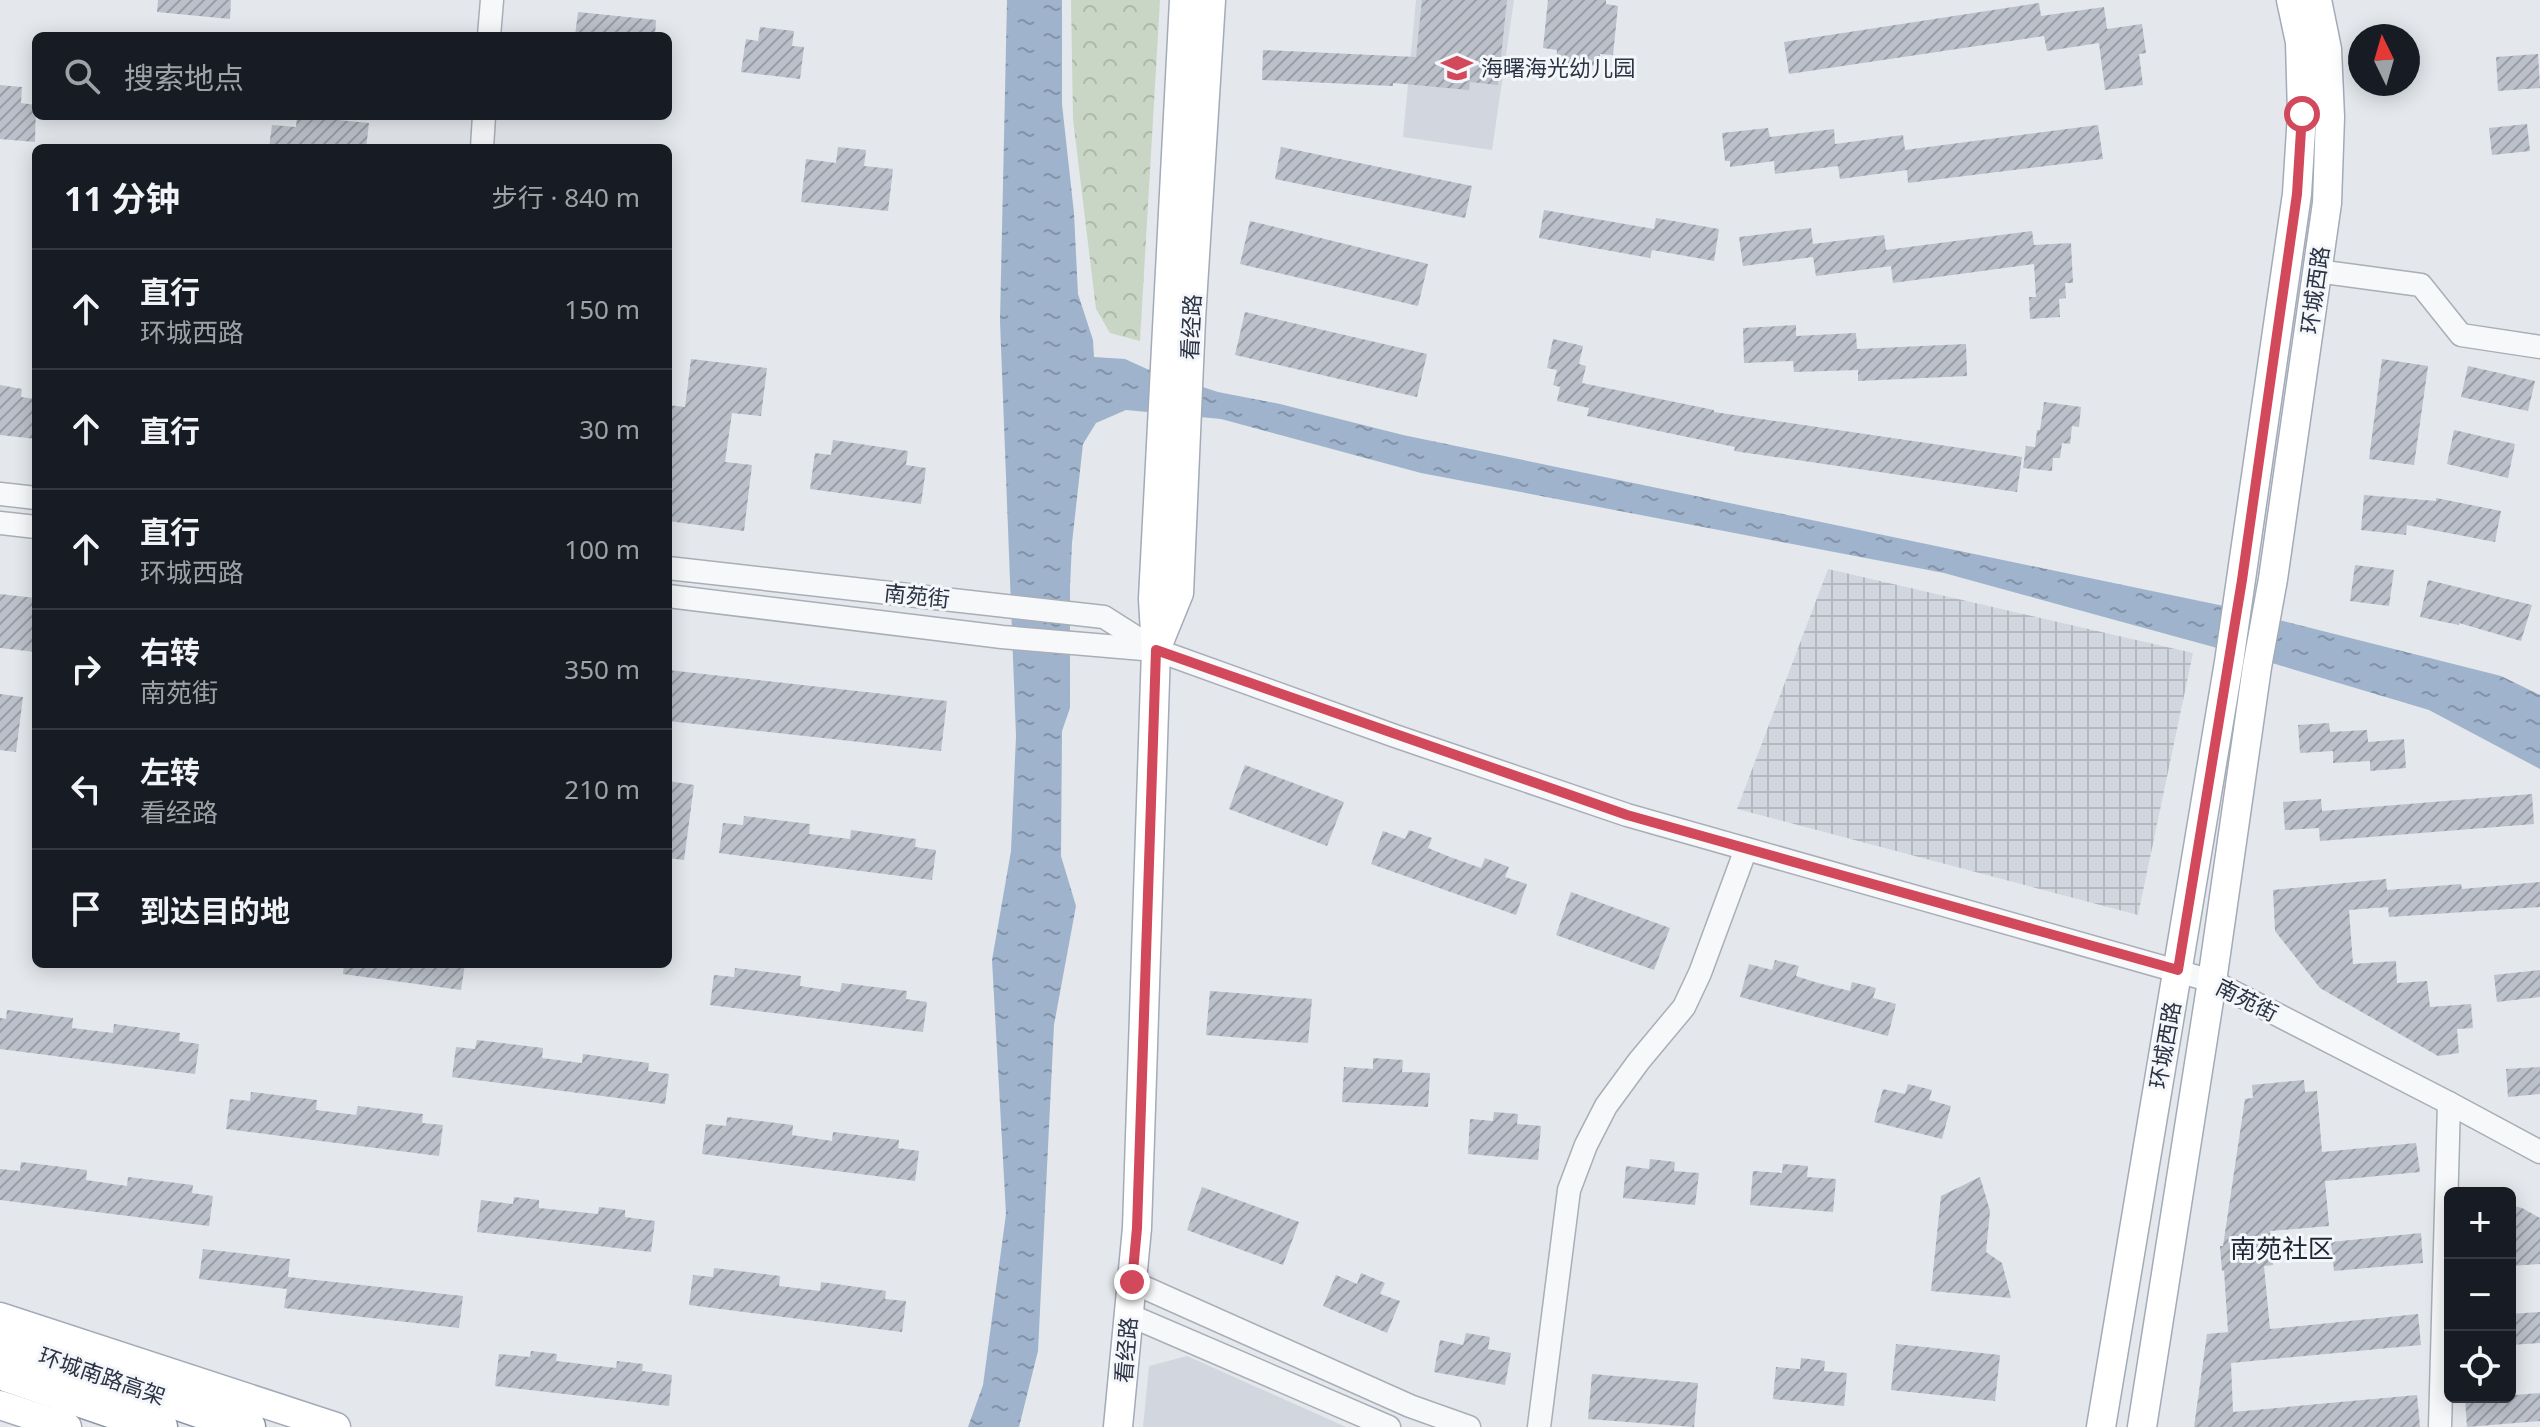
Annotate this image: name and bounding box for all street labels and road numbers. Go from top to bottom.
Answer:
street label: 环城西路 [2293,244,2335,336]
street label: 看经路 [1173,293,1207,361]
street label: 南苑街 [883,577,951,613]
street label: 南苑街 [2211,971,2284,1027]
street label: 环城西路 [2142,999,2186,1091]
street label: 看经路 [1107,1316,1143,1384]
street label: 环城南路高架 [35,1339,170,1411]

